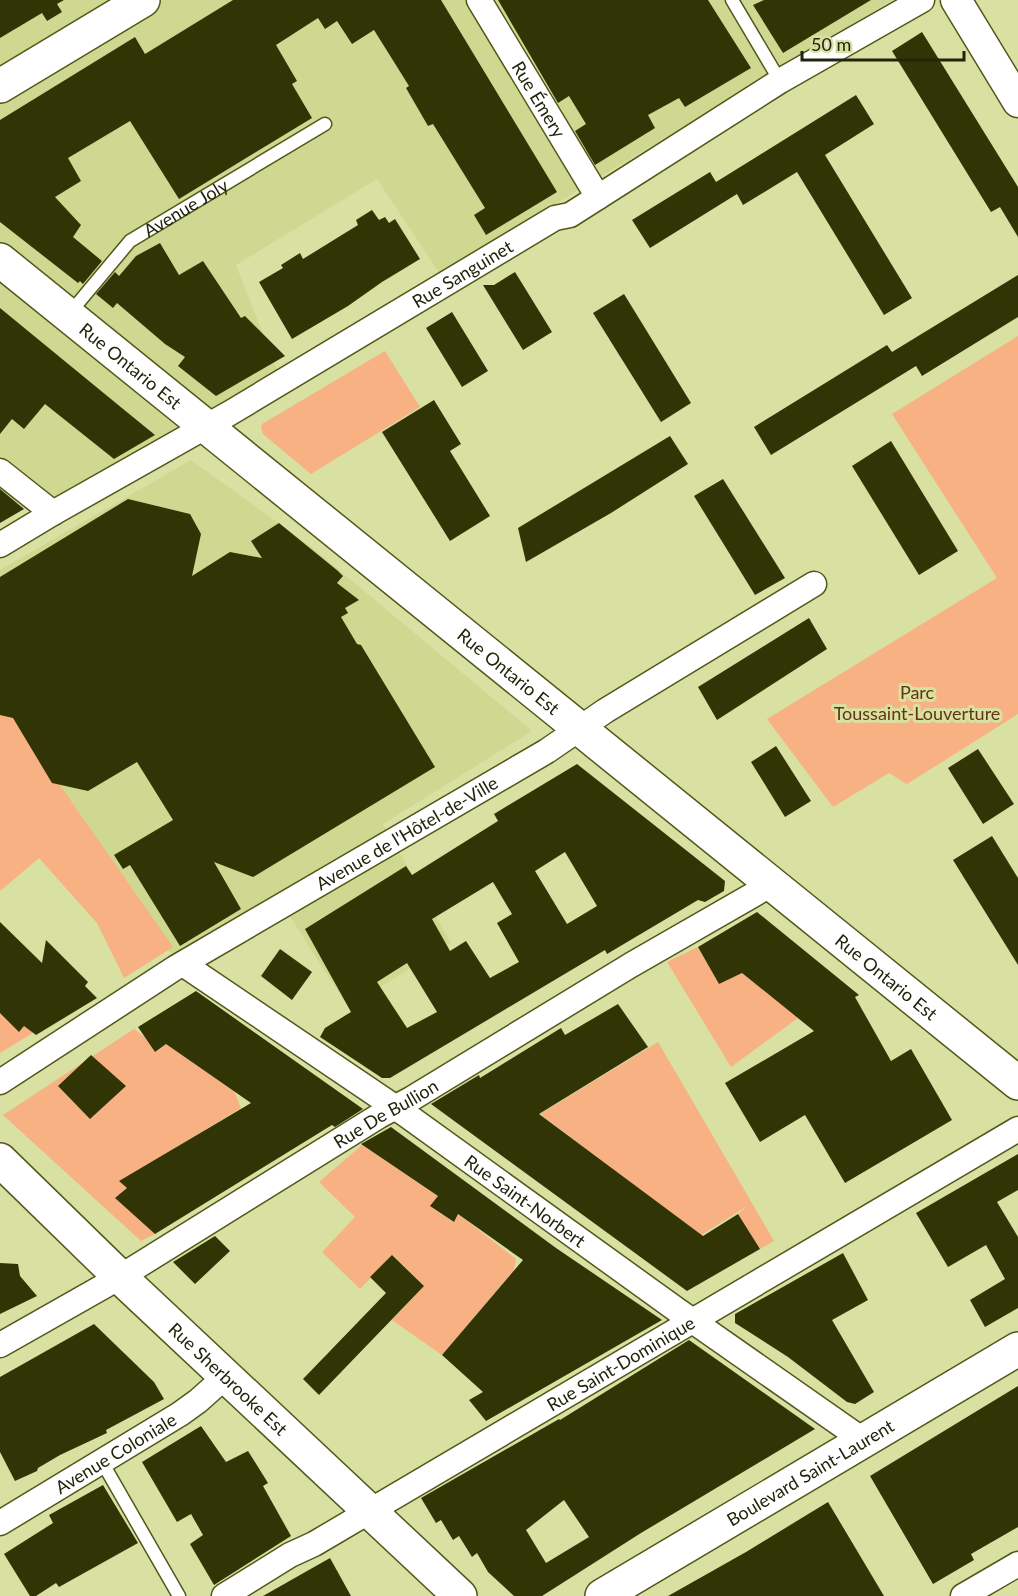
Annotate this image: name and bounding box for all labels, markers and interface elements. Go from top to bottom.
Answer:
scale bar [802,24,964,62]
text: 50 m [811,33,851,55]
street label: Rue Émery [507,57,571,142]
street label: Avenue Joly [139,173,233,241]
street label: Rue Sanguinet [408,235,517,312]
street label: Rue Ontario Est [75,318,187,414]
street label: Rue Ontario Est [453,623,564,719]
park label: Parc Toussaint-Louverture [834,681,1000,724]
street label: Avenue de l'Hôtel-de-Ville [312,771,502,895]
street label: Rue Ontario Est [831,929,942,1025]
street label: Rue De Bullion [329,1074,442,1153]
street label: Rue Saint-Norbert [460,1150,590,1252]
street label: Rue Saint-Dominique [543,1311,699,1415]
street label: Rue Sherbrooke Est [164,1318,293,1440]
street label: Avenue Coloniale [51,1408,180,1498]
street label: Boulevard Saint-Laurent [723,1414,898,1531]

